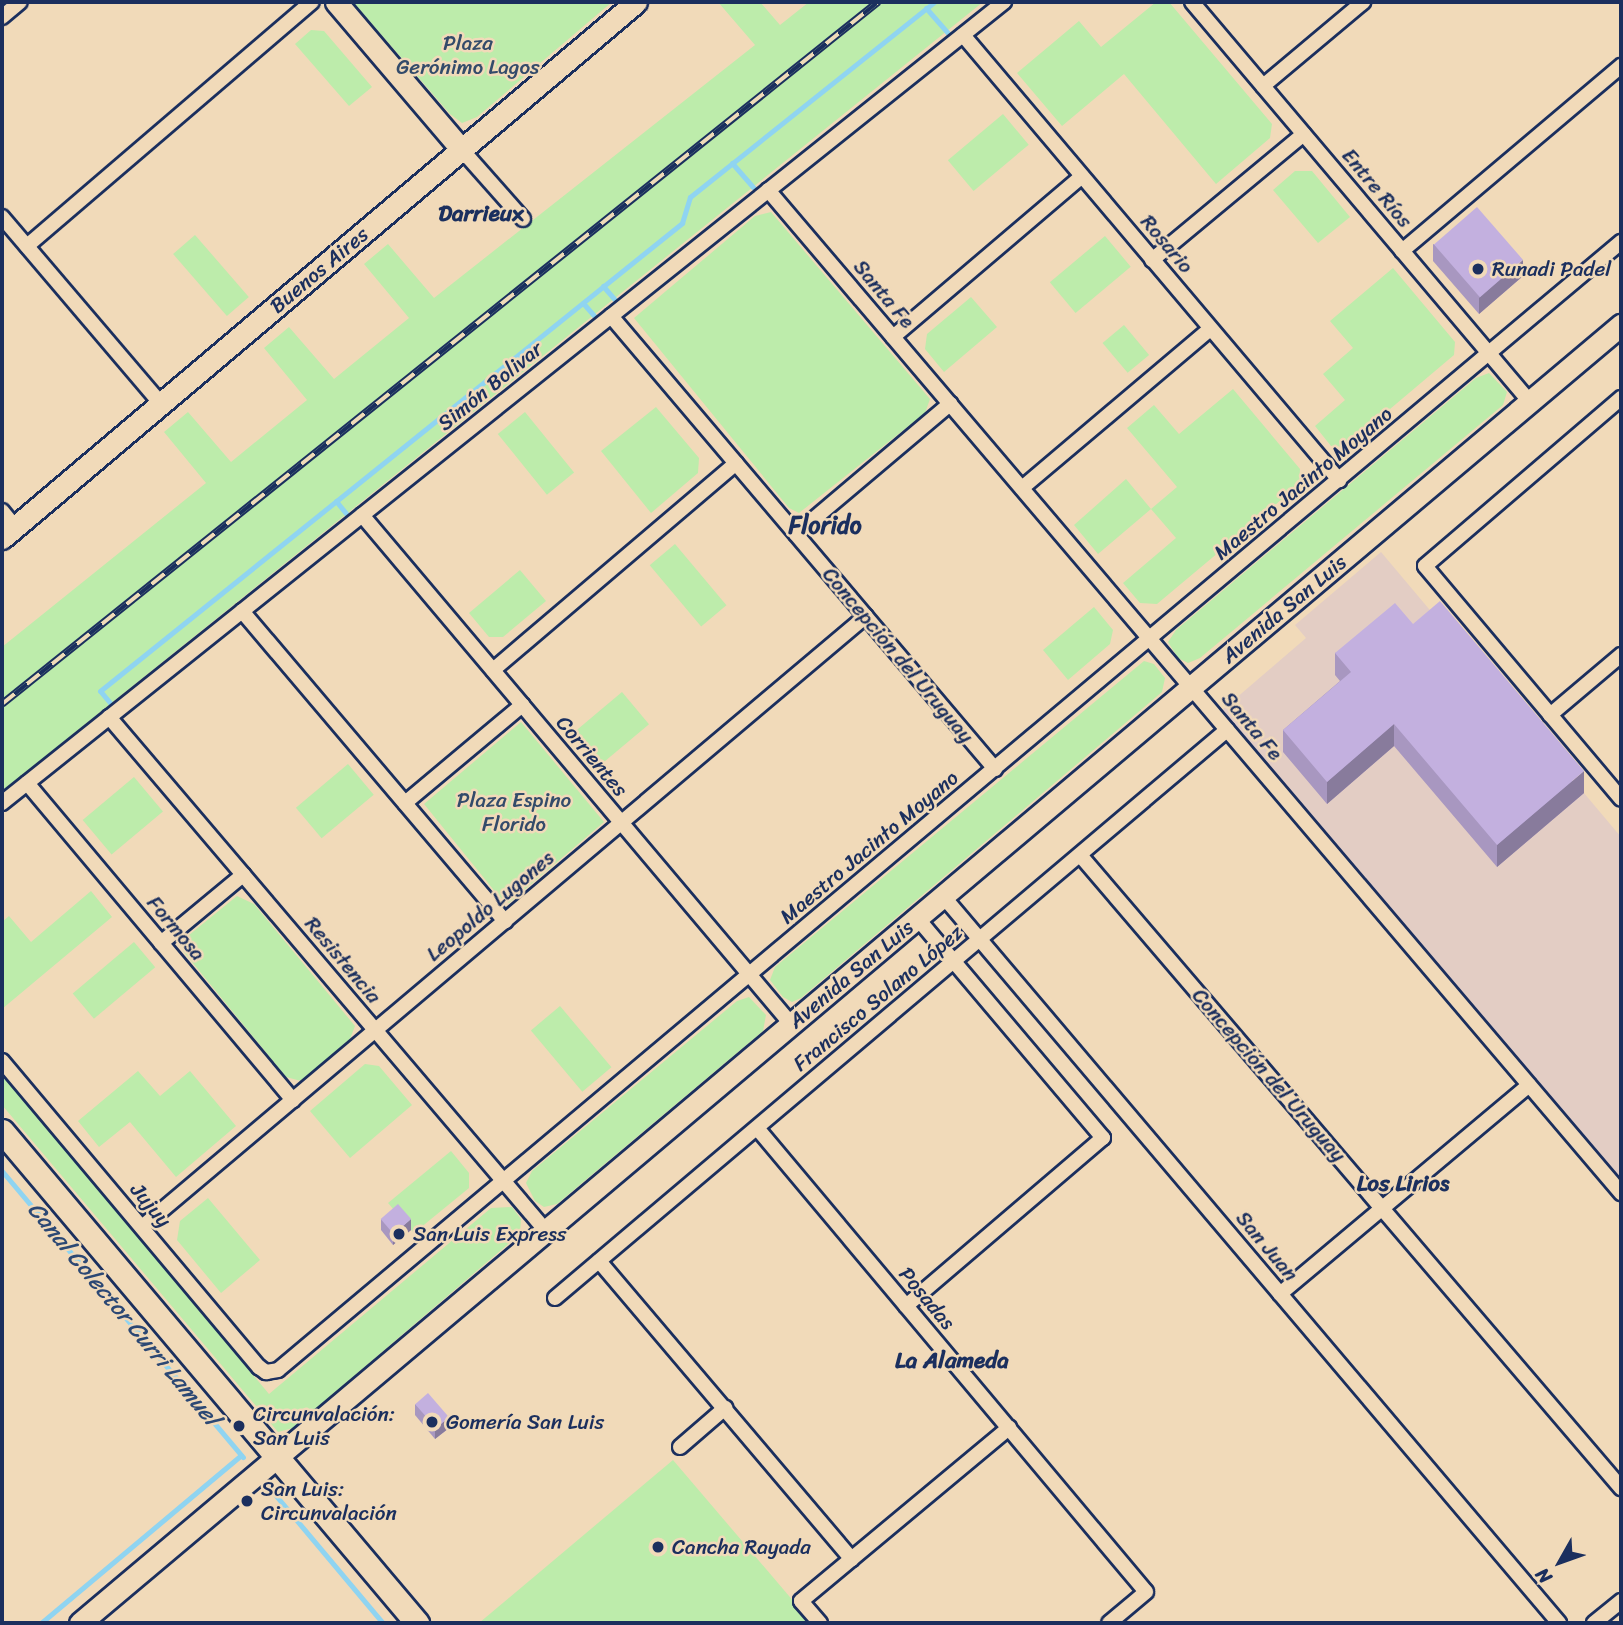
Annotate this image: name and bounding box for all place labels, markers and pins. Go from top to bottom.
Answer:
place label: Runadi Padel [1492,256,1611,282]
marker: Runadi Padel [1470,261,1486,277]
place label: San Luis Express [413,1221,568,1247]
marker: San Luis Express [391,1226,407,1242]
place label: Circunvalación: San Luis [253,1401,395,1451]
place label: Gomería San Luis [446,1409,604,1435]
marker: Gomería San Luis [424,1414,440,1430]
marker: Circunvalación: San Luis [231,1418,247,1434]
place label: San Luis: Circunvalación [261,1476,397,1526]
marker: San Luis: Circunvalación [239,1493,255,1509]
place label: Cancha Rayada [672,1534,811,1560]
marker: Cancha Rayada [650,1539,666,1555]

